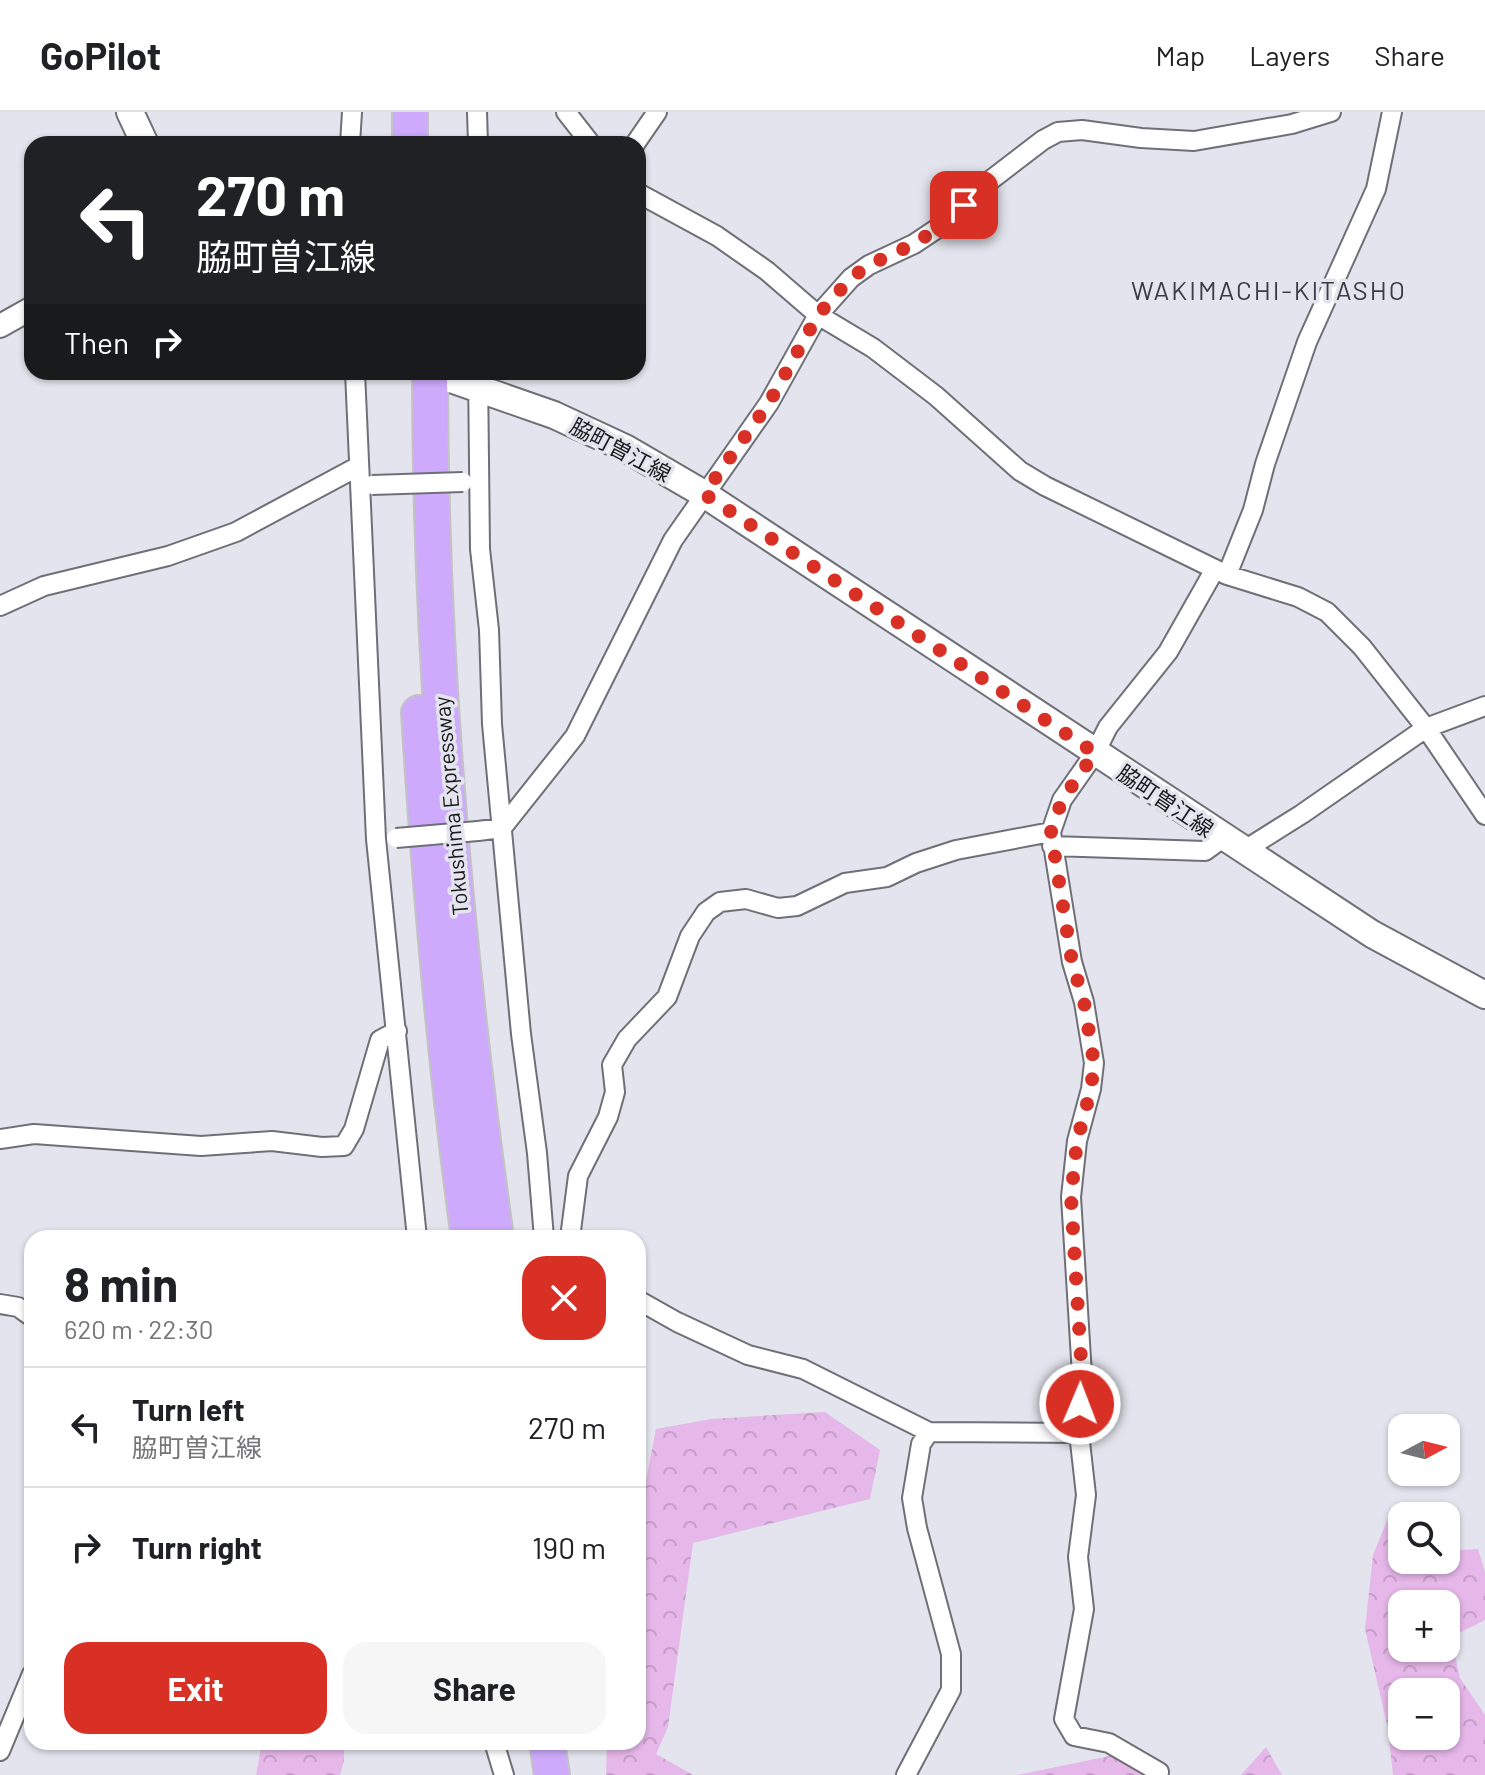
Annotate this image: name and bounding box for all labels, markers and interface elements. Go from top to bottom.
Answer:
text: GoPilot [40,32,161,78]
text: Map [1155,38,1205,72]
text: Layers [1249,38,1330,72]
text: Share [1374,38,1445,72]
text: 270 m [196,160,345,227]
icon: left [64,168,168,272]
pin [930,171,998,239]
icon: arrive [942,183,986,227]
text: 脇町曽江線 [196,234,376,277]
district label: WAKIMACHI-KITASHO [1131,274,1407,305]
icon: right [145,320,189,364]
text: Then [64,324,129,360]
street label: 脇町曽江線 [566,412,676,486]
street label: Tokushima Expressway [427,695,473,917]
street label: 脇町曽江線 [1113,758,1219,842]
text: 8 min [64,1254,178,1312]
button: close [522,1256,606,1340]
text: 620 m · 22:30 [64,1313,213,1344]
position arrow [1038,1362,1122,1446]
text: Turn left [132,1391,245,1427]
icon: left [64,1405,108,1449]
text: 270 m [528,1409,606,1445]
north arrow [1388,1414,1460,1486]
map controls [1388,1414,1460,1750]
text: 脇町曽江線 [132,1431,262,1462]
button: search [1388,1502,1460,1574]
icon: right [64,1525,108,1569]
text: Turn right [132,1529,262,1565]
text: 190 m [532,1529,606,1565]
button: + [1388,1590,1460,1662]
button: Exit [64,1642,327,1734]
button: Share [343,1642,606,1734]
button: − [1388,1678,1460,1750]

